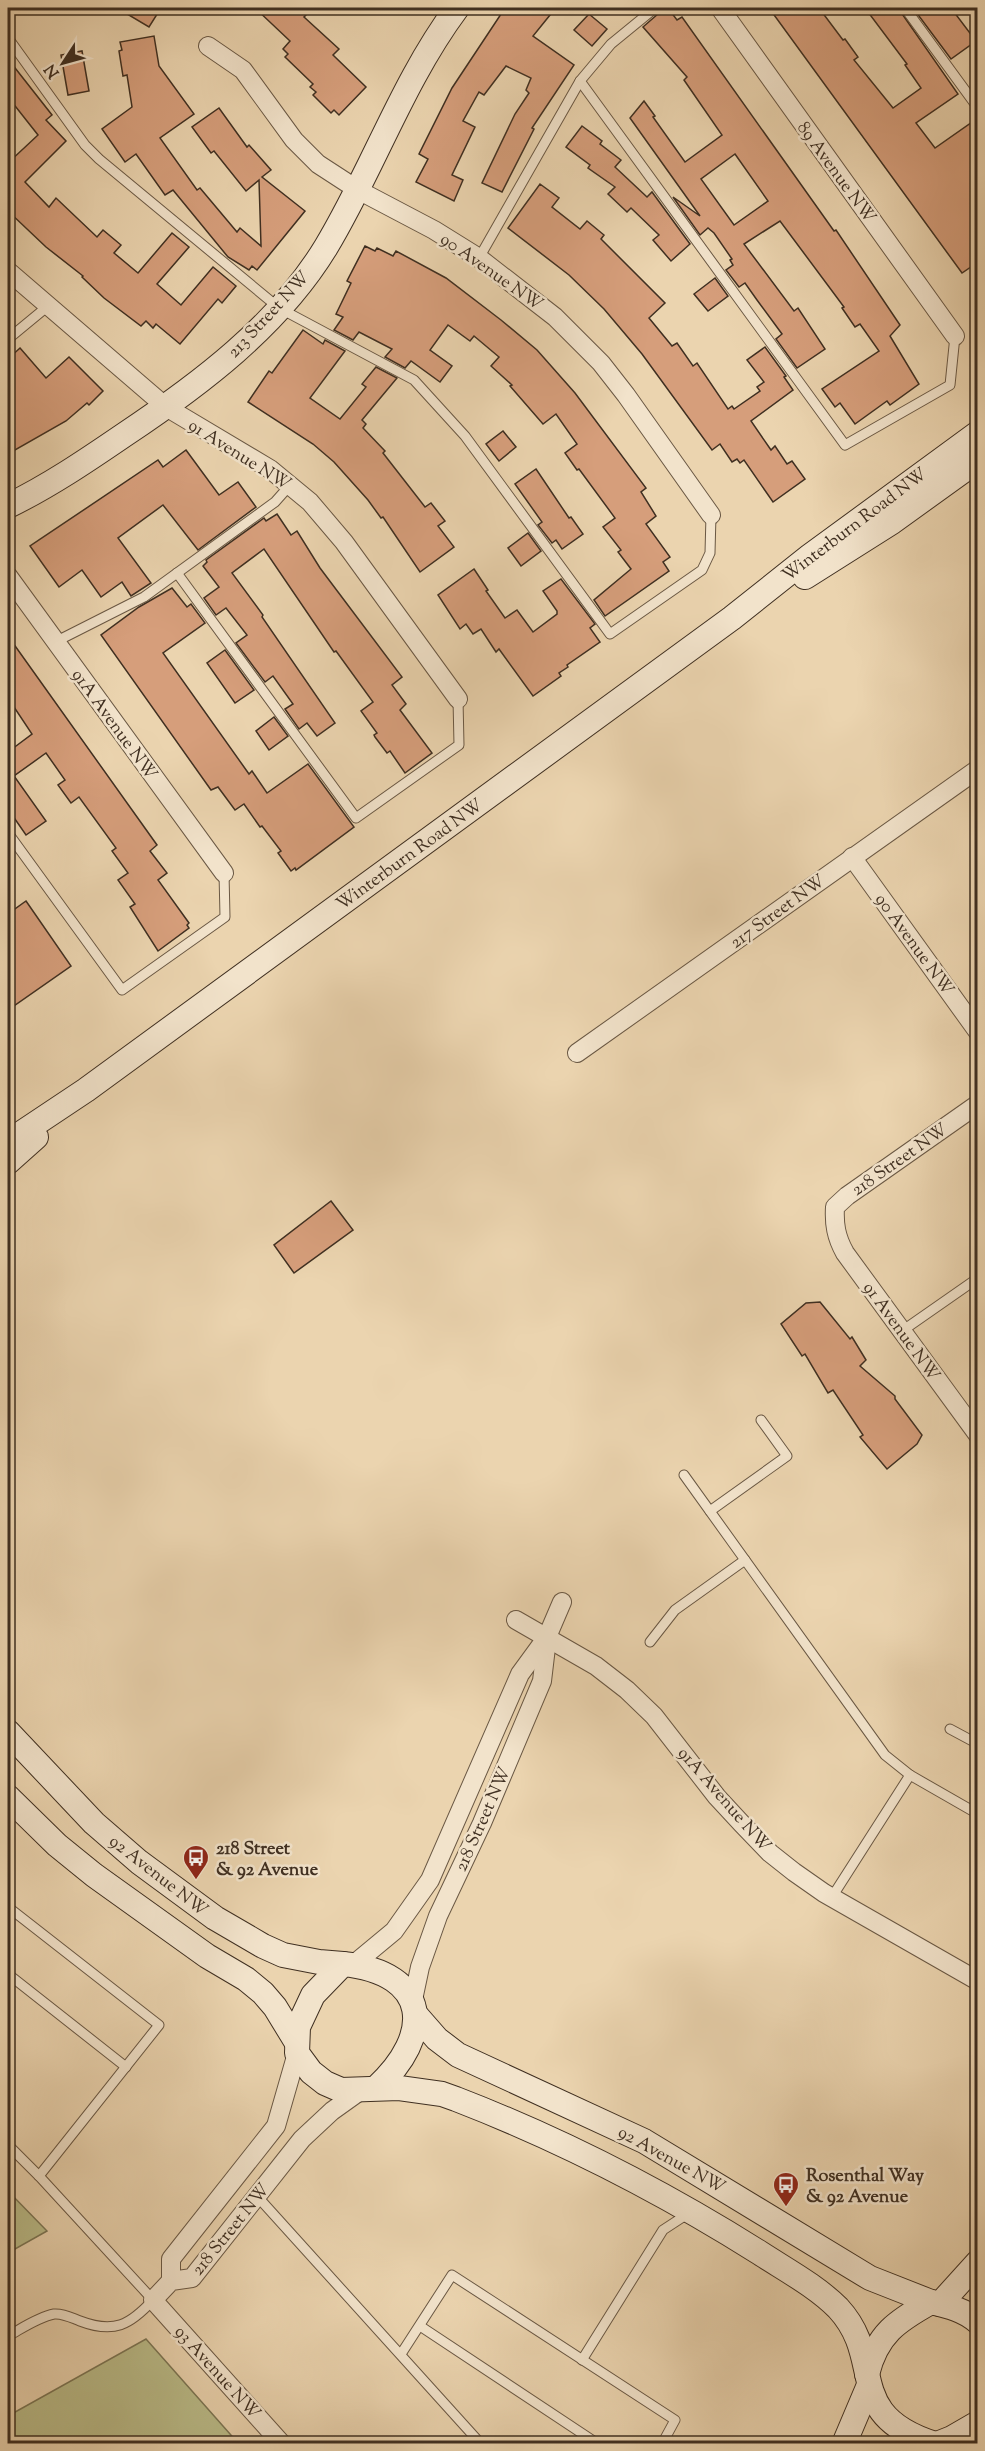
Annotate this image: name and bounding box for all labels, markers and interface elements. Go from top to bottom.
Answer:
north arrow [33,33,93,93]
text: N [40,58,66,82]
street label: 89 Avenue NW [790,117,881,229]
street label: 90 Avenue NW [434,227,548,318]
street label: 213 Street NW [222,266,317,365]
street label: 91 Avenue NW [182,414,295,498]
street label: Winterburn Road NW [777,462,933,589]
street label: 91A Avenue NW [64,664,163,786]
street label: Winterburn Road NW [331,793,489,918]
street label: 217 Street NW [725,869,831,956]
street label: 90 Avenue NW [867,889,959,1002]
street label: 218 Street NW [847,1118,953,1203]
street label: 91 Avenue NW [855,1277,945,1387]
street label: 91A Avenue NW [670,1742,776,1859]
street label: 218 Street NW [449,1763,518,1876]
street label: 92 Avenue NW [103,1830,213,1924]
place label: 218 Street & 92 Avenue [216,1837,319,1884]
bus stop icon: 218 Street & 92 Avenue [181,1843,211,1881]
street label: 92 Avenue NW [613,2120,730,2201]
place label: Rosenthal Way & 92 Avenue [806,2164,924,2211]
bus stop icon: Rosenthal Way & 92 Avenue [771,2170,801,2208]
street label: 218 Street NW [186,2179,277,2282]
street label: 93 Avenue NW [167,2321,266,2426]

